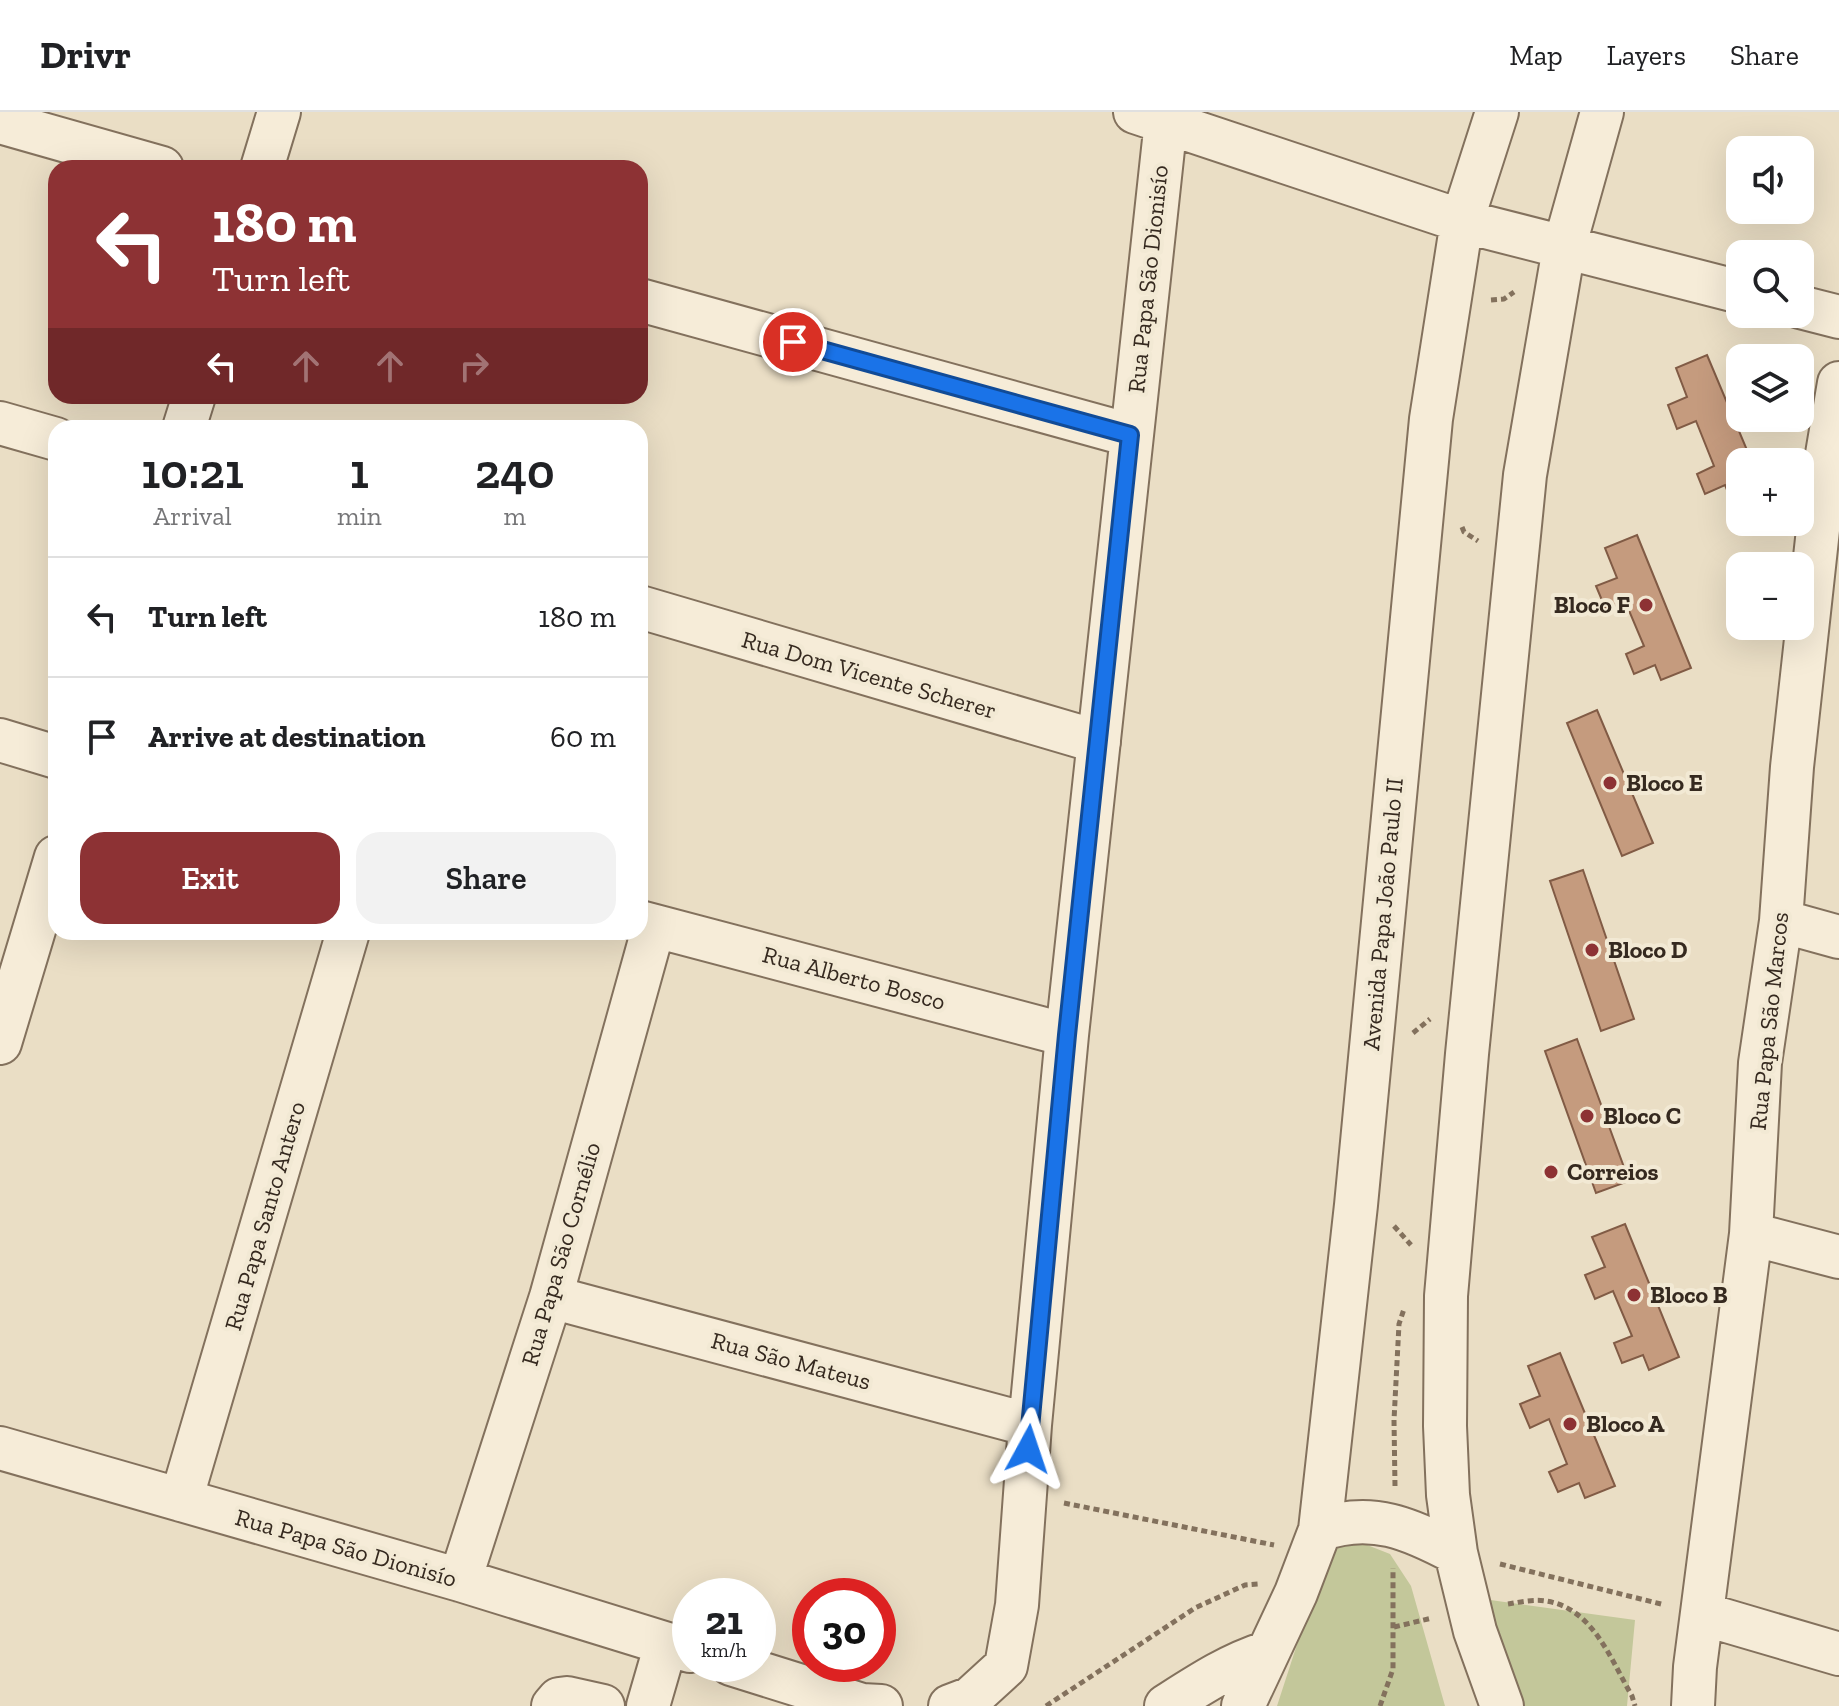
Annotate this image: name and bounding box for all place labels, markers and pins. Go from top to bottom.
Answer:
pin [759,308,827,376]
place label: Bloco F [1554,590,1630,619]
marker: Bloco F [1637,596,1655,614]
place label: Bloco E [1626,768,1703,797]
marker: Bloco E [1601,774,1619,792]
place label: Bloco D [1608,935,1688,964]
marker: Bloco D [1583,941,1601,959]
place label: Bloco C [1603,1101,1681,1130]
marker: Bloco C [1578,1107,1596,1125]
place label: Correios [1567,1157,1659,1186]
marker: Correios [1542,1163,1560,1181]
place label: Bloco B [1650,1280,1728,1309]
marker: Bloco B [1625,1286,1643,1304]
place label: Bloco A [1586,1409,1665,1438]
marker: Bloco A [1561,1415,1579,1433]

